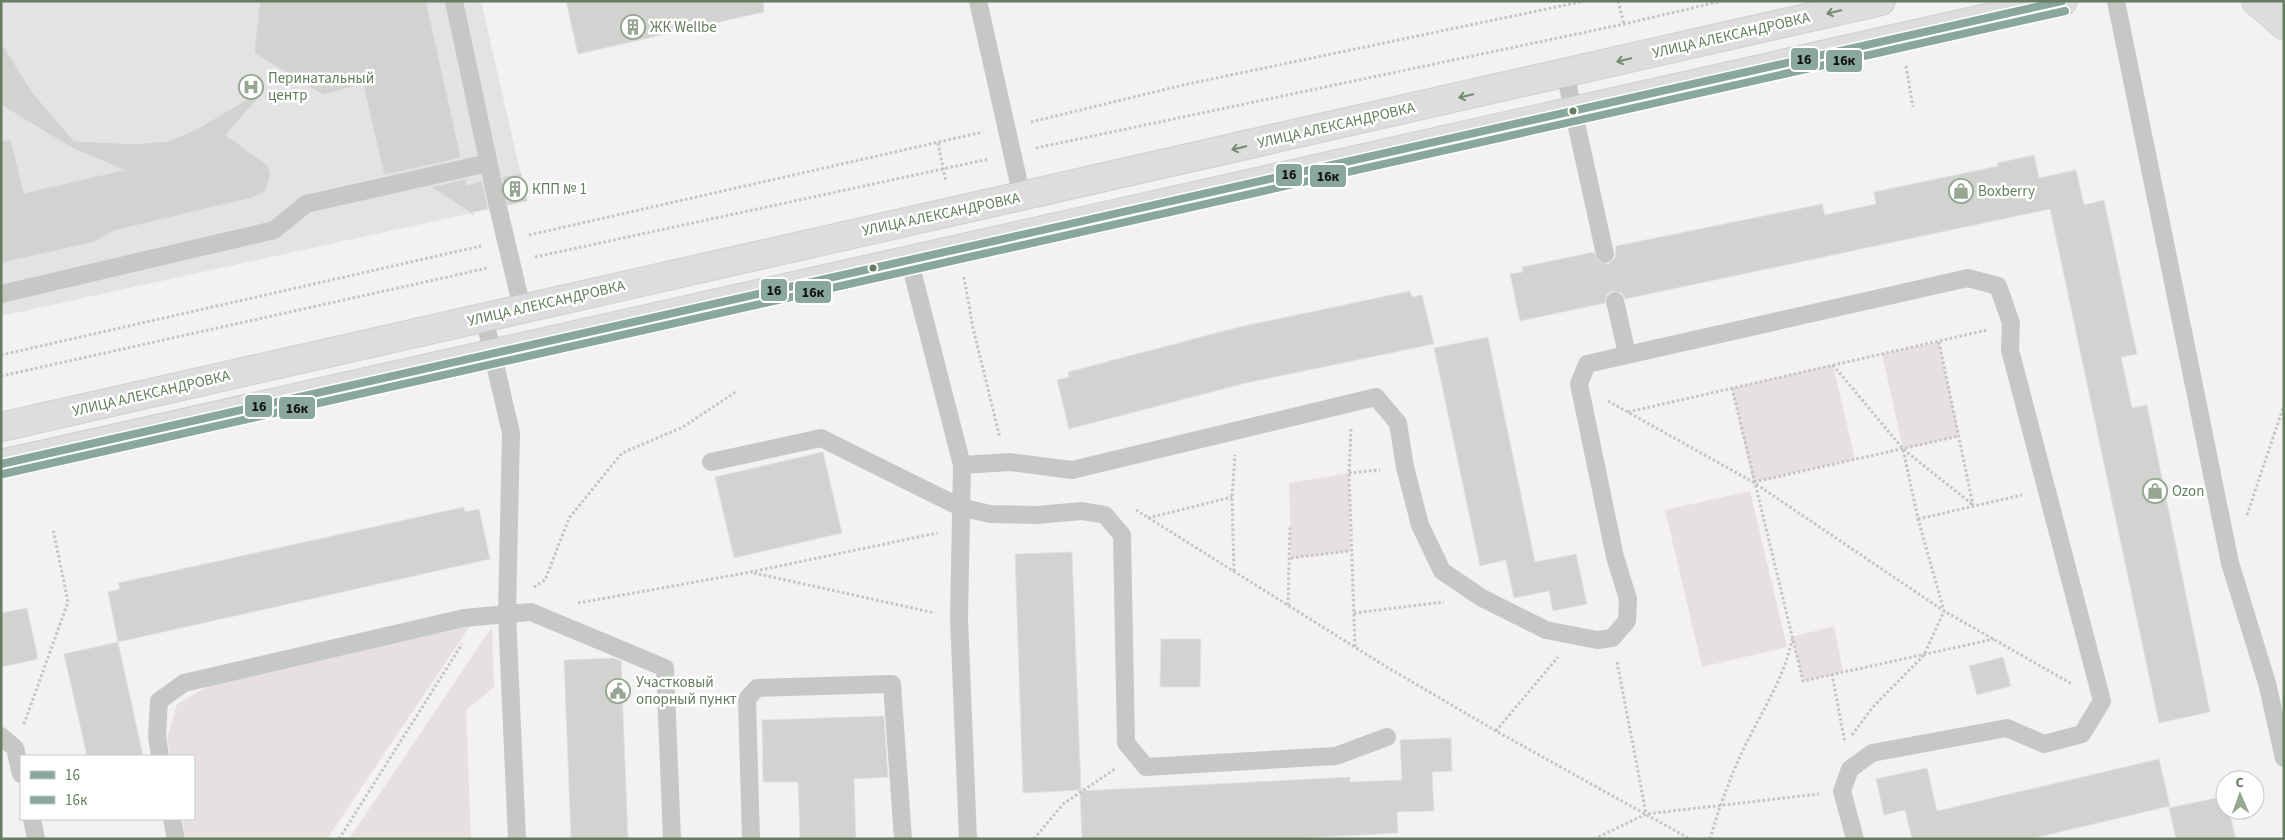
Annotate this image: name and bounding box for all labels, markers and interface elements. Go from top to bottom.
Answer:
street label: УЛИЦА АЛЕКСАНДРОВКА [1650,7,1813,64]
one-way arrow [1826,8,1842,17]
building icon: ЖК Wellbe [620,14,646,40]
place label: ЖК Wellbe [650,17,717,38]
line badge: 16 [1790,47,1819,71]
line badge: 16к [1825,49,1863,73]
text: 16 [1797,50,1811,70]
text: 16к [1833,51,1856,71]
one-way arrow [1616,56,1632,65]
place label: Перинатальный центр [268,68,374,106]
hospital icon: Перинатальный центр [238,74,264,100]
one-way arrow [1458,92,1474,101]
street label: УЛИЦА АЛЕКСАНДРОВКА [1255,97,1418,154]
unlabelled marker [1568,106,1578,116]
one-way arrow [1231,144,1247,153]
line badge: 16 [1275,163,1303,187]
line badge: 16к [1309,164,1347,188]
text: 16 [1282,165,1296,185]
text: 16к [1317,167,1340,187]
building icon: КПП № 1 [502,176,528,202]
shop icon: Boxberry [1948,178,1974,204]
place label: КПП № 1 [532,179,587,200]
place label: Boxberry [1978,181,2035,202]
street label: УЛИЦА АЛЕКСАНДРОВКА [860,187,1023,242]
unlabelled marker [868,263,878,273]
street label: УЛИЦА АЛЕКСАНДРОВКА [465,275,628,332]
line badge: 16 [760,278,788,302]
line badge: 16к [794,280,832,304]
text: 16 [767,281,781,301]
text: 16к [802,283,825,303]
street label: УЛИЦА АЛЕКСАНДРОВКА [70,365,233,422]
line badge: 16 [244,394,273,418]
line badge: 16к [278,396,316,420]
text: 16 [252,397,266,417]
text: 16к [286,399,309,419]
shop icon: Ozon [2142,478,2168,504]
place label: Ozon [2172,481,2204,502]
place label: Участковый опорный пункт [636,672,737,710]
public building icon: Участковый опорный пункт [605,678,631,704]
legend [20,755,195,820]
text: 16 [65,765,80,786]
north arrow [2215,770,2265,820]
text: С [2235,773,2244,793]
text: 16к [65,790,88,811]

